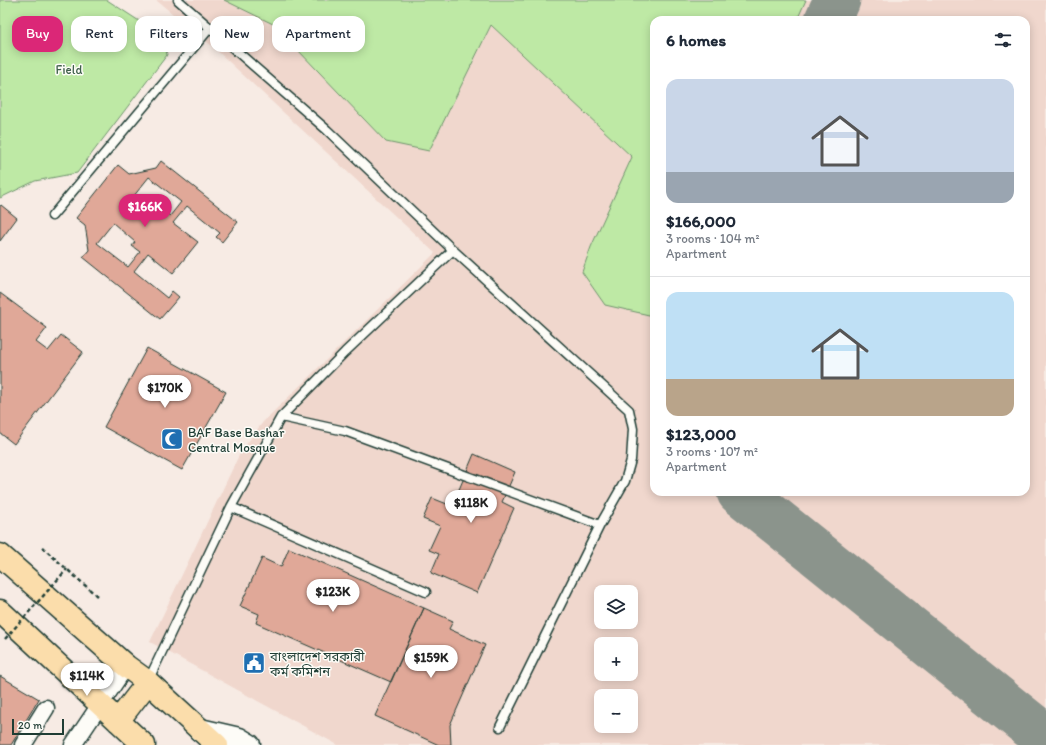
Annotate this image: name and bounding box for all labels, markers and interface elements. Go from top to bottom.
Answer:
chip: Buy [12,16,63,52]
chip: Rent [71,16,127,52]
chip: Filters [135,16,202,52]
chip: New [210,16,264,52]
chip: Apartment [272,16,365,52]
icon: filters [992,29,1014,51]
text: 6 homes [666,30,726,50]
park label: Field [56,62,82,77]
icon: home [804,105,876,177]
pin: $166K [117,194,173,228]
text: $166K [128,199,162,214]
text: $166,000 [666,211,736,231]
text: 3 rooms · 104 m² [666,231,759,246]
text: Apartment [666,246,727,261]
icon: home [804,318,876,390]
pin: $170K [137,375,193,409]
text: $170K [147,380,183,395]
text: $123,000 [666,424,736,444]
place label: BAF Base Bashar Central Mosque [188,425,285,455]
mosque icon: BAF Base Bashar Central Mosque [159,426,185,452]
text: 3 rooms · 107 m² [666,444,758,459]
text: Apartment [666,459,727,474]
pin: $118K [443,490,499,524]
text: $118K [454,495,488,510]
pin: $123K [305,579,361,613]
text: $123K [316,584,350,599]
map controls [594,585,638,733]
button: layers [594,585,638,629]
button: + [594,637,638,681]
pin: $159K [403,645,459,679]
place label: বাংলাদেশ সরকারী কর্ম কমিশন [269,649,365,679]
public building icon: বাংলাদেশ সরকারী কর্ম কমিশন [241,650,267,676]
text: $159K [414,650,448,665]
pin: $114K [59,663,115,697]
text: $114K [70,668,104,683]
button: − [594,689,638,733]
scale bar [12,717,64,736]
text: 20 m [18,719,42,732]

